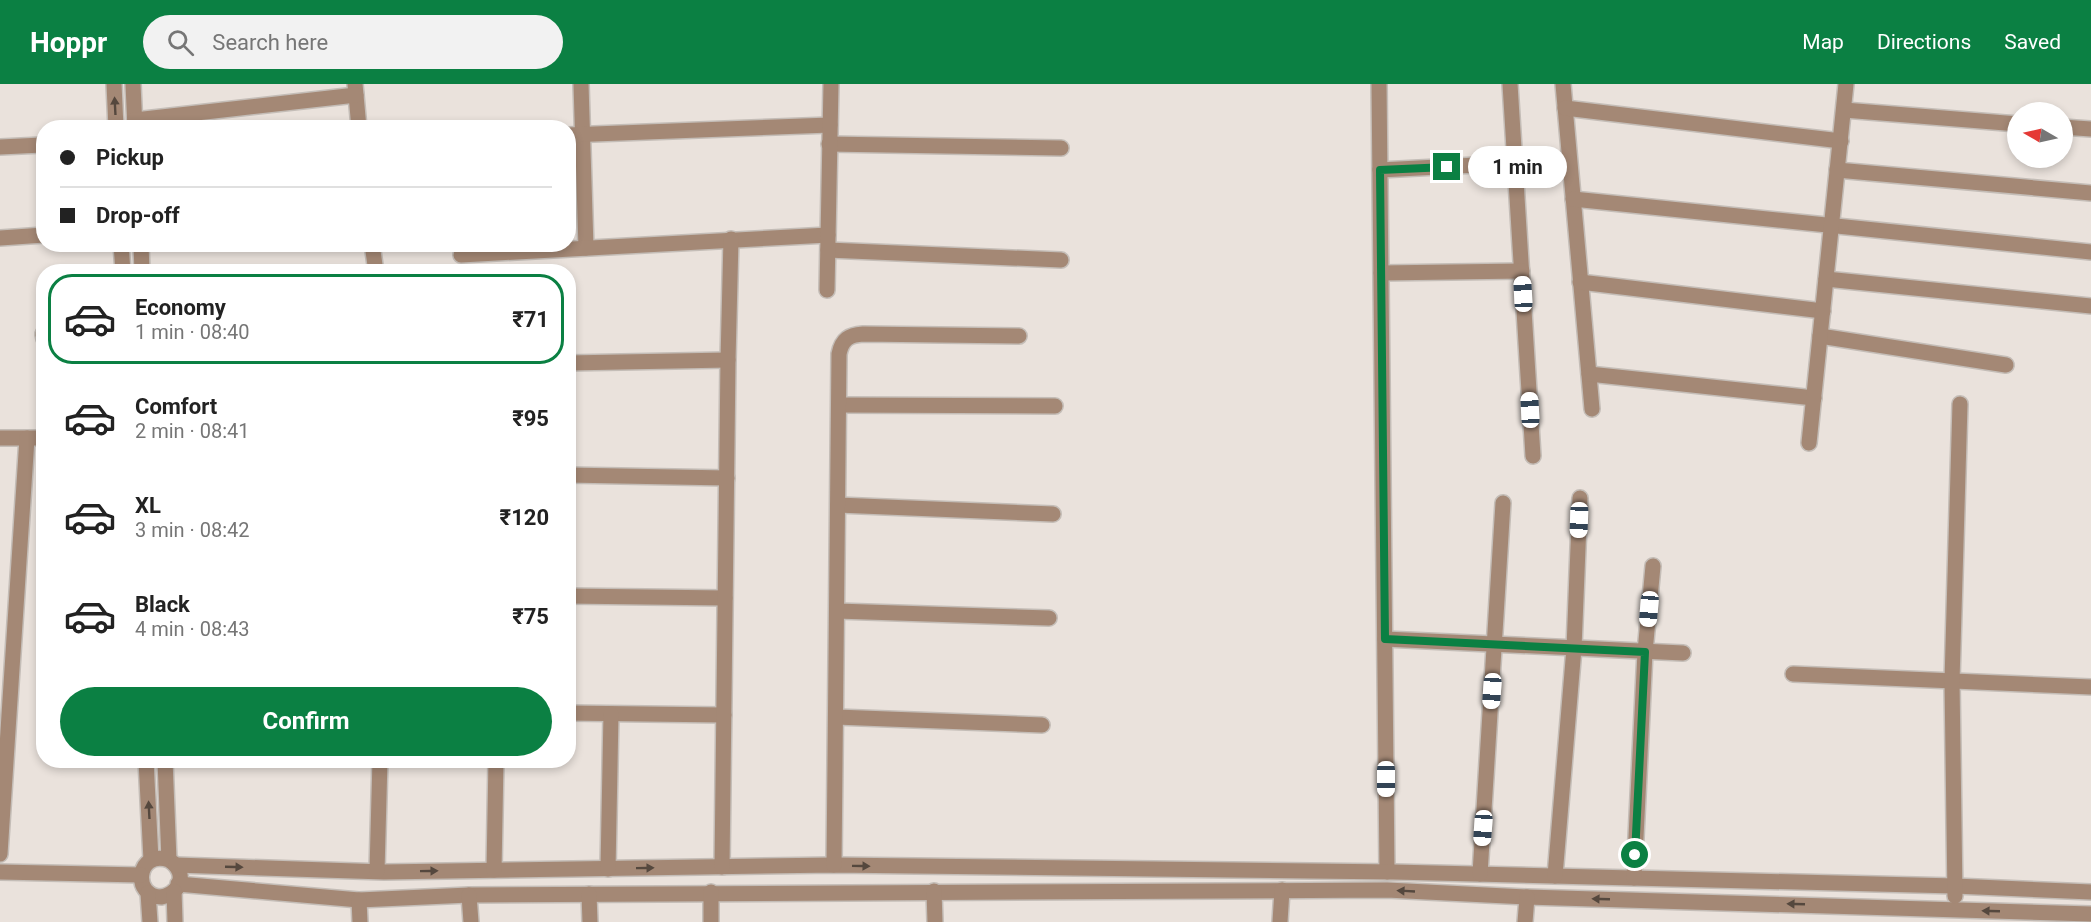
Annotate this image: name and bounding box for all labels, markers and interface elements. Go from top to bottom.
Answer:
search box [143,15,563,69]
text: Hoppr [30,26,107,59]
icon: search [164,26,197,59]
text: Search here [212,30,328,55]
text: Map [1802,30,1844,54]
text: Directions [1877,30,1971,54]
text: Saved [2004,30,2061,54]
one-way arrow [110,96,119,115]
north arrow [2007,102,2073,168]
map controls [2007,102,2073,168]
text: Pickup [96,145,164,170]
callout: 1 min [1468,146,1567,188]
route end [1433,153,1460,180]
text: 1 min [1492,155,1543,179]
text: Drop-off [96,203,180,228]
car [1513,276,1533,312]
icon: car [63,292,117,346]
text: Economy [135,295,226,320]
text: ₹71 [512,307,549,332]
text: 1 min · 08:40 [135,320,250,344]
icon: car [63,391,117,445]
car [1520,392,1540,428]
text: Comfort [135,394,217,419]
text: ₹95 [512,406,549,431]
text: 2 min · 08:41 [135,419,250,443]
icon: car [63,490,117,544]
text: XL [135,493,161,518]
car [1569,502,1589,538]
text: ₹120 [500,505,549,530]
text: 3 min · 08:42 [135,518,250,542]
icon: car [63,589,117,643]
car [1638,590,1660,628]
text: Black [135,592,190,617]
text: ₹75 [512,604,549,629]
text: 4 min · 08:43 [135,617,250,641]
car [1482,672,1502,710]
button: Confirm [60,687,552,756]
car [1377,761,1395,797]
one-way arrow [144,801,153,820]
car [1473,809,1493,847]
route start [1621,841,1648,868]
one-way arrow [852,861,871,871]
one-way arrow [225,862,244,872]
one-way arrow [636,863,655,873]
one-way arrow [420,866,439,876]
one-way arrow [1396,887,1415,896]
one-way arrow [1591,894,1610,904]
one-way arrow [1786,900,1805,909]
one-way arrow [1981,906,2000,915]

